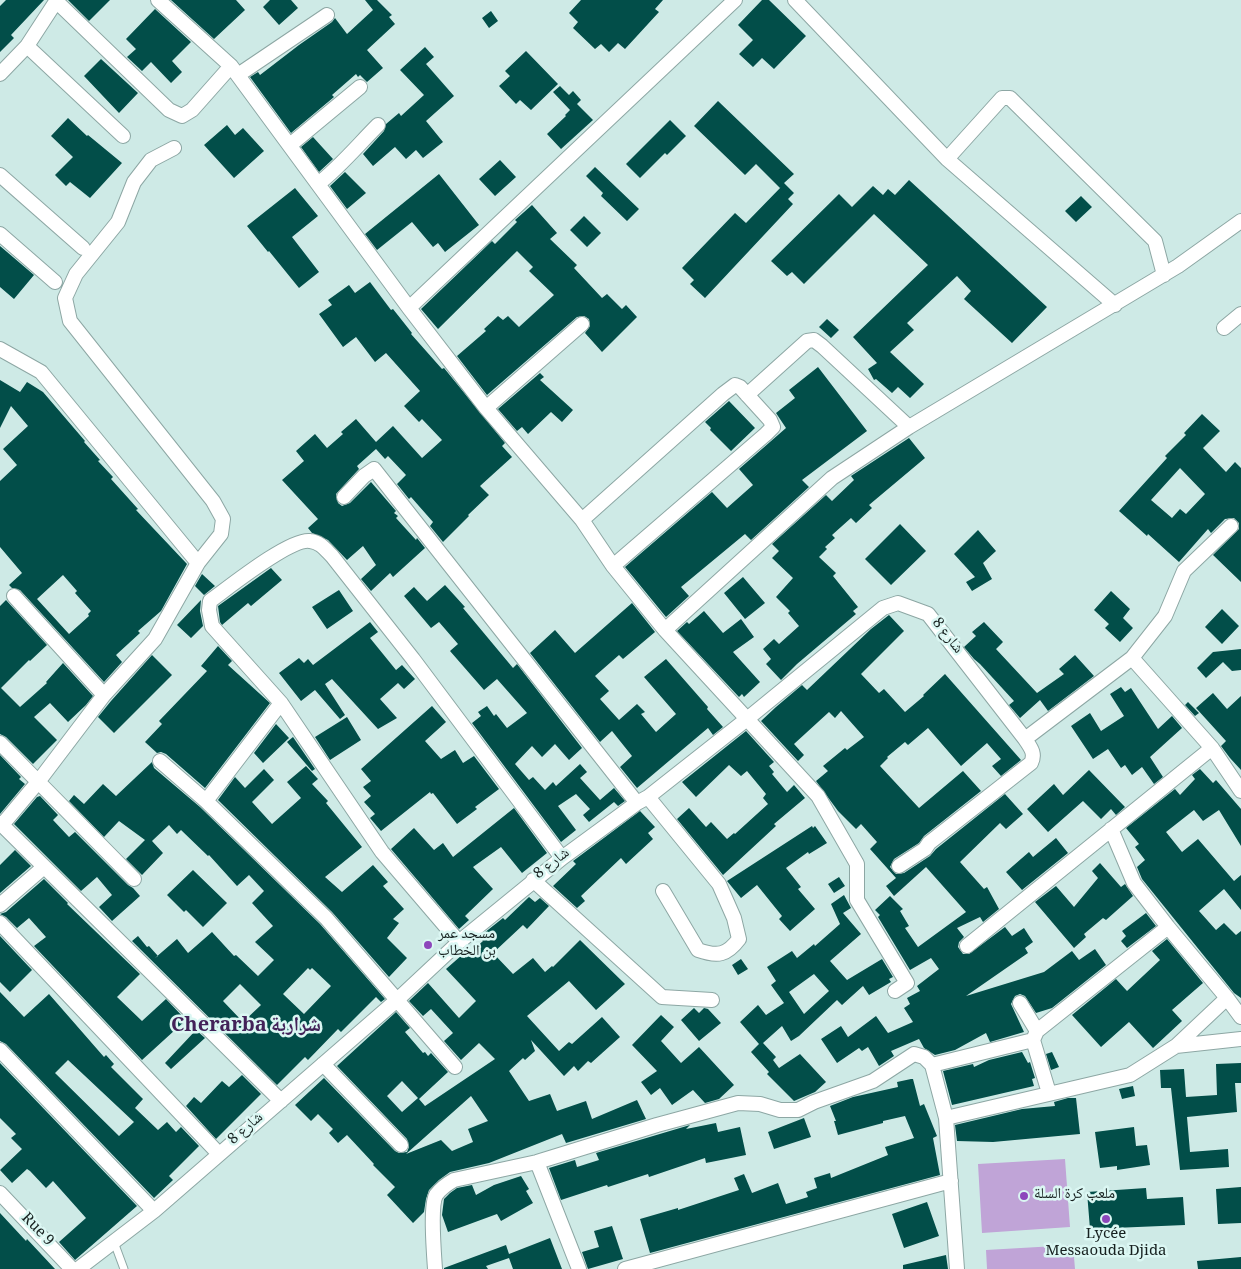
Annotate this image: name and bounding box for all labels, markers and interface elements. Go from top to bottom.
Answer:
street label: شارع 8 [927,616,965,658]
street label: شارع 8 [532,846,574,884]
place label: مسجد عمر بن الخطاب [438,927,496,962]
marker: مسجد عمر بن الخطاب [422,939,434,951]
district label: Cherarba شراربة [171,1016,321,1040]
street label: شارع 8 [226,1110,268,1150]
place label: ملعب كرة السلة [1034,1187,1115,1205]
marker: ملعب كرة السلة [1018,1190,1030,1202]
street label: Rue 9 [16,1211,56,1251]
marker: Lycée Messaouda Djida [1100,1213,1112,1225]
place label: Lycée Messaouda Djida [1045,1227,1167,1262]

